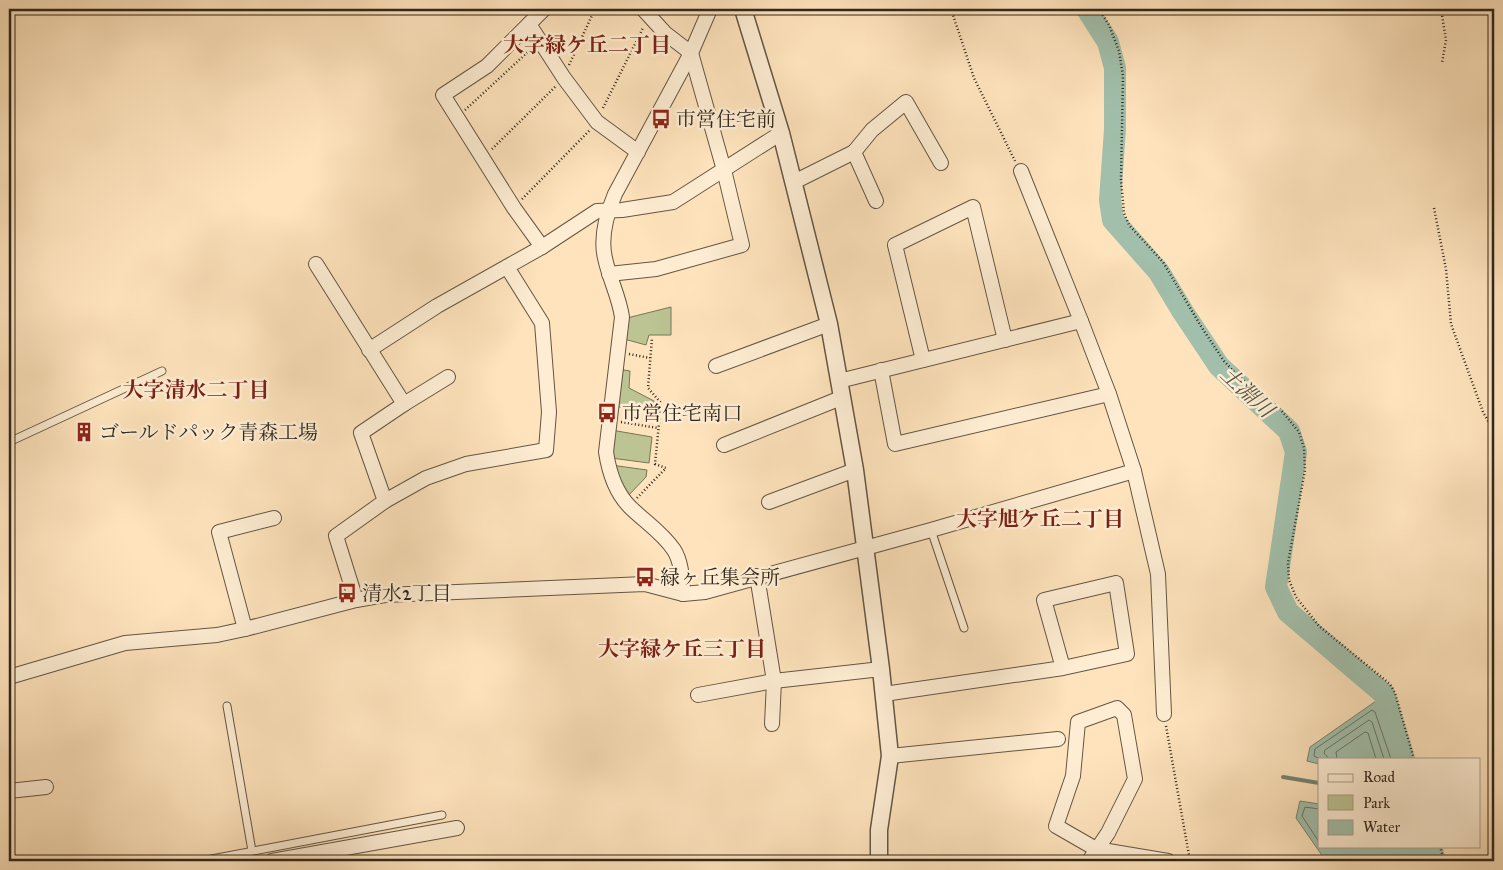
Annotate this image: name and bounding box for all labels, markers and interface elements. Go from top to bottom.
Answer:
district label: 大字緑ケ丘二丁目 [503,32,671,58]
place label: 市営住宅前 [676,107,776,131]
bus stop icon: 市営住宅前 [650,108,672,130]
water label: 土淵川 [1215,361,1280,424]
district label: 大字清水二丁目 [123,377,270,403]
place label: 市営住宅南口 [622,401,742,425]
bus stop icon: 市営住宅南口 [596,402,618,424]
place label: ゴールドパック青森工場 [99,420,318,444]
building icon: ゴールドパック青森工場 [73,421,95,443]
district label: 大字旭ケ丘二丁目 [956,506,1124,532]
place label: 緑ヶ丘集会所 [660,565,780,589]
bus stop icon: 緑ヶ丘集会所 [634,566,656,588]
place label: 清水2丁目 [362,581,452,605]
bus stop icon: 清水2丁目 [336,582,358,604]
district label: 大字緑ケ丘三丁目 [598,636,766,662]
legend [1318,758,1480,848]
text: Road [1363,768,1395,786]
text: Park [1363,794,1390,812]
text: Water [1363,818,1400,836]

